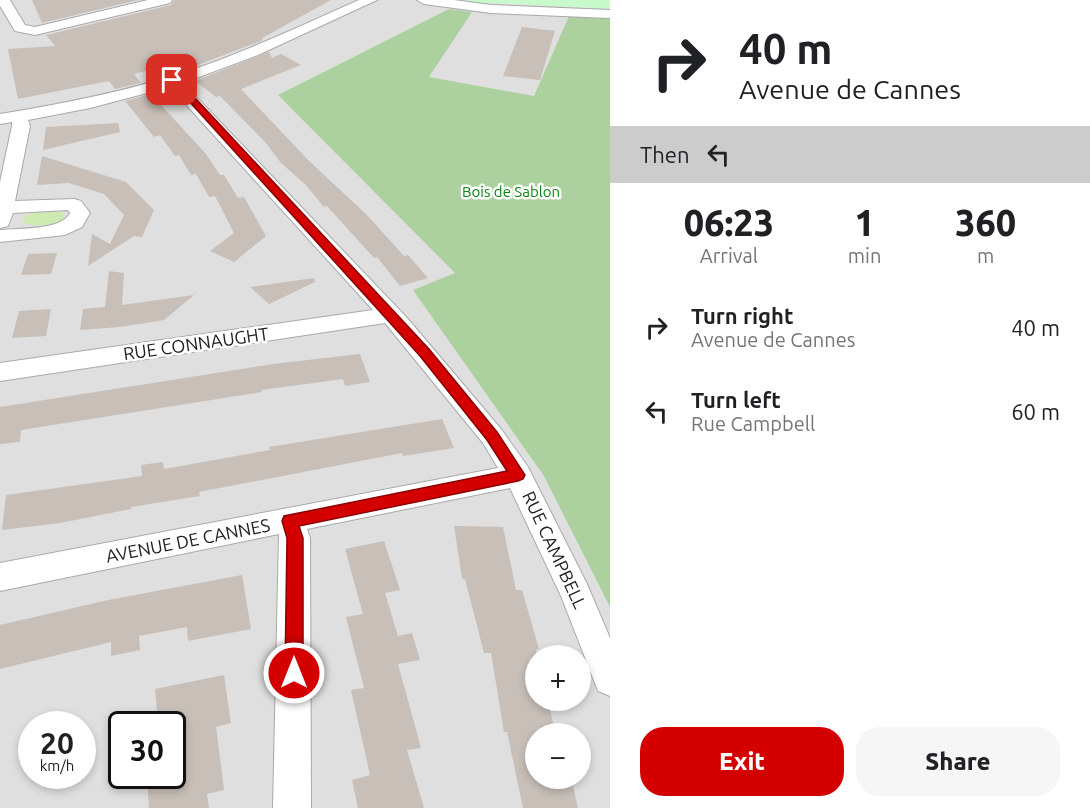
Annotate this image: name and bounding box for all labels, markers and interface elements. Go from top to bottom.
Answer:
icon: right [640,24,718,102]
text: 40 m [739,25,833,72]
pin [146,54,197,105]
icon: arrive [155,63,188,96]
text: Avenue de Cannes [739,74,961,104]
icon: left [702,138,735,171]
text: Then [640,142,690,167]
park label: Bois de Sablon [462,183,560,200]
text: 06:23 [684,202,774,243]
text: 1 [854,202,875,243]
text: 360 [955,202,1016,243]
text: Arrival [700,244,758,267]
text: min [848,244,881,267]
text: m [977,244,994,267]
text: Turn right [691,303,793,328]
icon: right [640,311,673,344]
text: 40 m [1011,315,1060,340]
street label: RUE CONNAUGHT [122,323,270,363]
text: Avenue de Cannes [691,328,855,351]
text: Turn left [691,387,781,412]
icon: left [640,395,673,428]
text: 60 m [1011,399,1060,424]
text: Rue Campbell [691,412,815,435]
street label: RUE CAMPBELL [519,488,591,611]
street label: AVENUE DE CANNES [104,514,272,566]
position arrow [262,641,326,705]
map controls [525,645,591,789]
button: + [525,645,591,711]
speed limit sign: 30 [108,711,186,789]
button: − [525,723,591,789]
text: 20 [40,726,74,760]
button: Exit [640,727,844,796]
button: Share [856,727,1060,796]
text: km/h [40,757,74,774]

